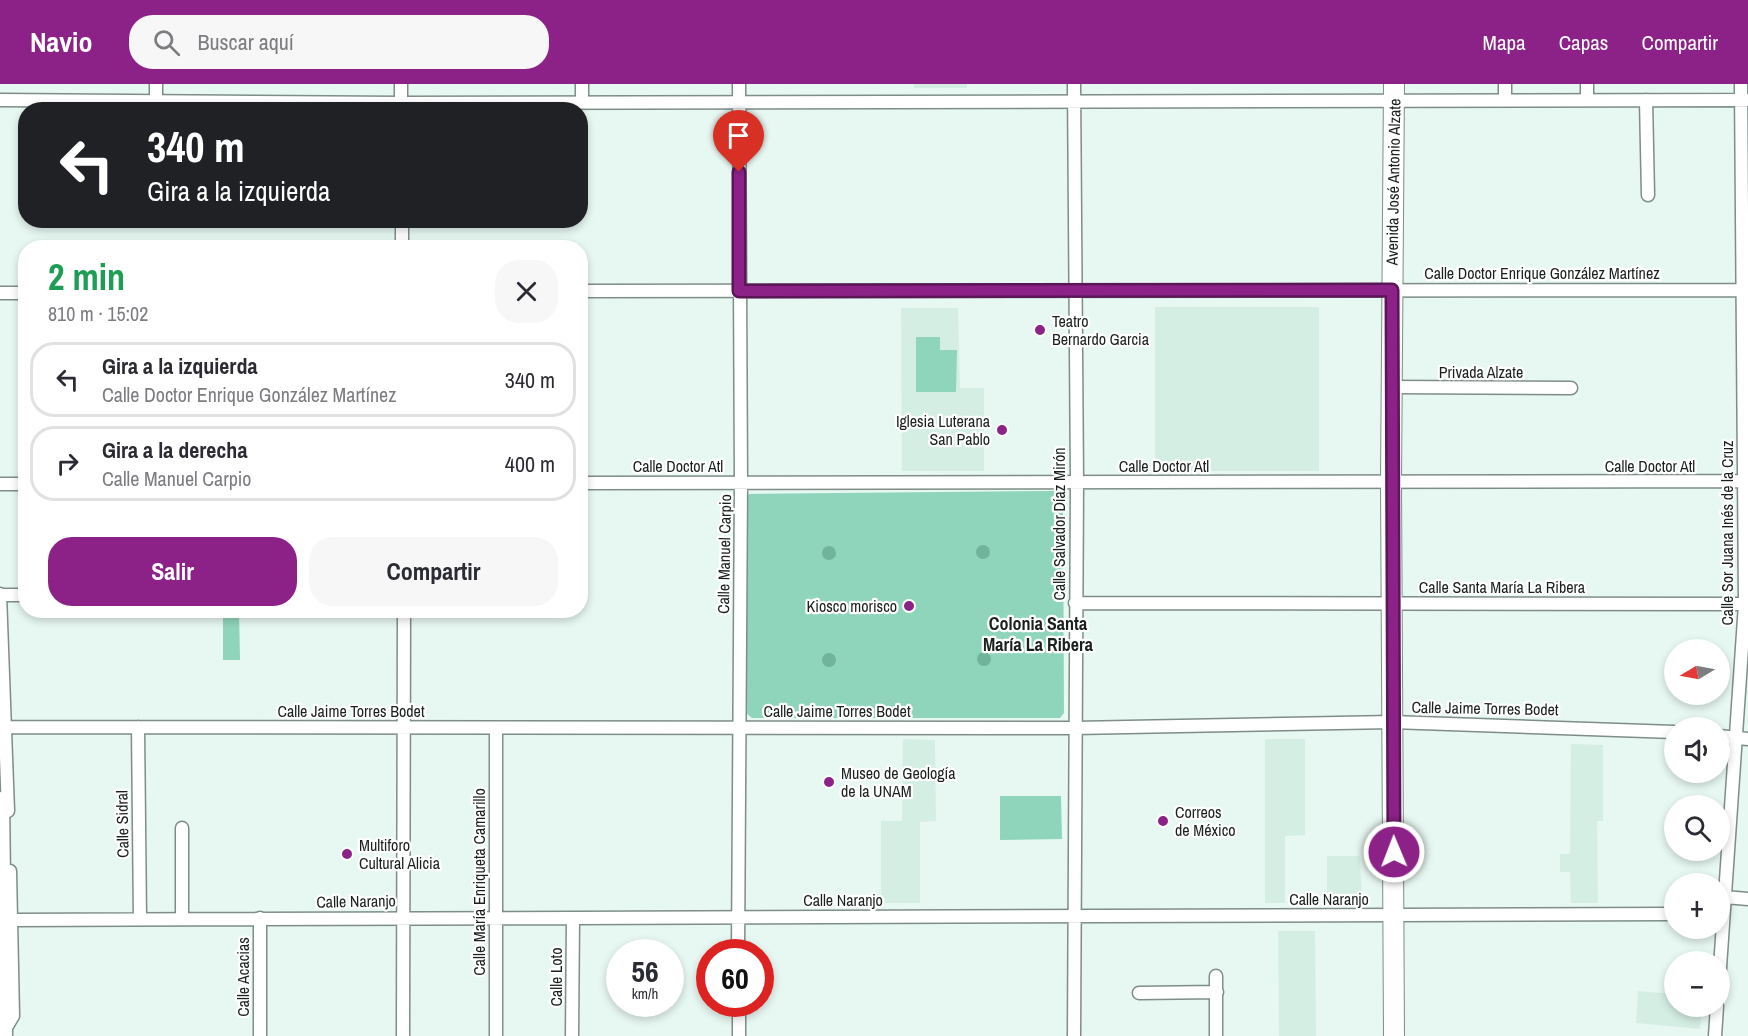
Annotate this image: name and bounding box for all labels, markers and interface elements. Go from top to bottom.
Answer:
search box [129,15,549,69]
text: Navio [30,23,93,61]
icon: search [150,26,183,59]
text: Buscar aquí [198,27,294,57]
text: Mapa [1483,28,1526,57]
text: Capas [1559,28,1608,57]
text: Compartir [1641,28,1718,57]
street label: Avenida José Antonio Alzate [1381,98,1405,267]
pin [713,110,764,172]
text: 340 m [147,119,245,175]
icon: arrive [722,119,755,152]
icon: left [48,126,126,204]
text: Gira a la izquierda [147,173,330,209]
text: 2 min [48,253,125,301]
button: close [495,260,558,323]
street label: Calle Doctor Enrique González Martínez [1424,262,1660,284]
text: 810 m · 15:02 [48,300,148,327]
place label: Teatro Bernardo Garcia [1052,310,1150,350]
marker: Teatro Bernardo Garcia [1033,323,1047,337]
text: Gira a la izquierda [102,351,257,381]
street label: Privada Alzate [1439,361,1523,383]
icon: left [51,363,84,396]
text: 340 m [505,365,555,395]
text: Calle Doctor Enrique González Martínez [102,381,396,408]
place label: Iglesia Luterana San Pablo [896,410,991,450]
marker: Iglesia Luterana San Pablo [995,423,1009,437]
text: Gira a la derecha [102,435,247,465]
street label: Calle Sor Juana Inés de la Cruz [1716,440,1738,626]
icon: right [51,447,84,480]
street label: Calle Salvador Díaz Mirón [1048,447,1070,601]
text: 400 m [505,449,555,479]
street label: Calle Doctor Atl [633,455,723,477]
street label: Calle Doctor Atl [1119,455,1209,477]
street label: Calle Doctor Atl [1605,455,1695,477]
text: Calle Manuel Carpio [102,465,251,492]
street label: Calle Manuel Carpio [712,494,736,614]
button: Salir [48,537,297,606]
button: Compartir [309,537,558,606]
street label: Calle Santa María La Ribera [1419,576,1586,598]
place label: Kiosco morisco [807,595,897,617]
marker: Kiosco morisco [902,599,916,613]
district label: Colonia Santa María La Ribera [983,611,1094,657]
north arrow [1664,639,1730,705]
map controls [1664,639,1730,1017]
street label: Calle Jaime Torres Bodet [1411,696,1559,720]
street label: Calle Jaime Torres Bodet [277,700,425,722]
street label: Calle Jaime Torres Bodet [763,700,911,722]
button: sound [1664,717,1730,783]
place label: Museo de Geología de la UNAM [841,762,956,802]
marker: Museo de Geología de la UNAM [822,775,836,789]
street label: Calle María Enriqueta Camarillo [468,788,490,976]
street label: Calle Sidral [110,790,134,858]
button: search [1664,795,1730,861]
place label: Correos de México [1175,801,1236,841]
marker: Correos de México [1156,814,1170,828]
position arrow [1362,820,1426,884]
place label: Multiforo Cultural Alicia [359,834,441,874]
marker: Multiforo Cultural Alicia [340,847,354,861]
button: + [1664,873,1730,939]
street label: Calle Naranjo [1289,888,1369,910]
street label: Calle Naranjo [316,889,396,913]
street label: Calle Naranjo [803,889,883,911]
street label: Calle Acacias [232,937,254,1017]
speed limit sign: 60 [696,939,774,1017]
street label: Calle Loto [545,947,567,1007]
text: 56 [631,951,659,991]
button: − [1664,951,1730,1017]
text: km/h [632,983,658,1004]

